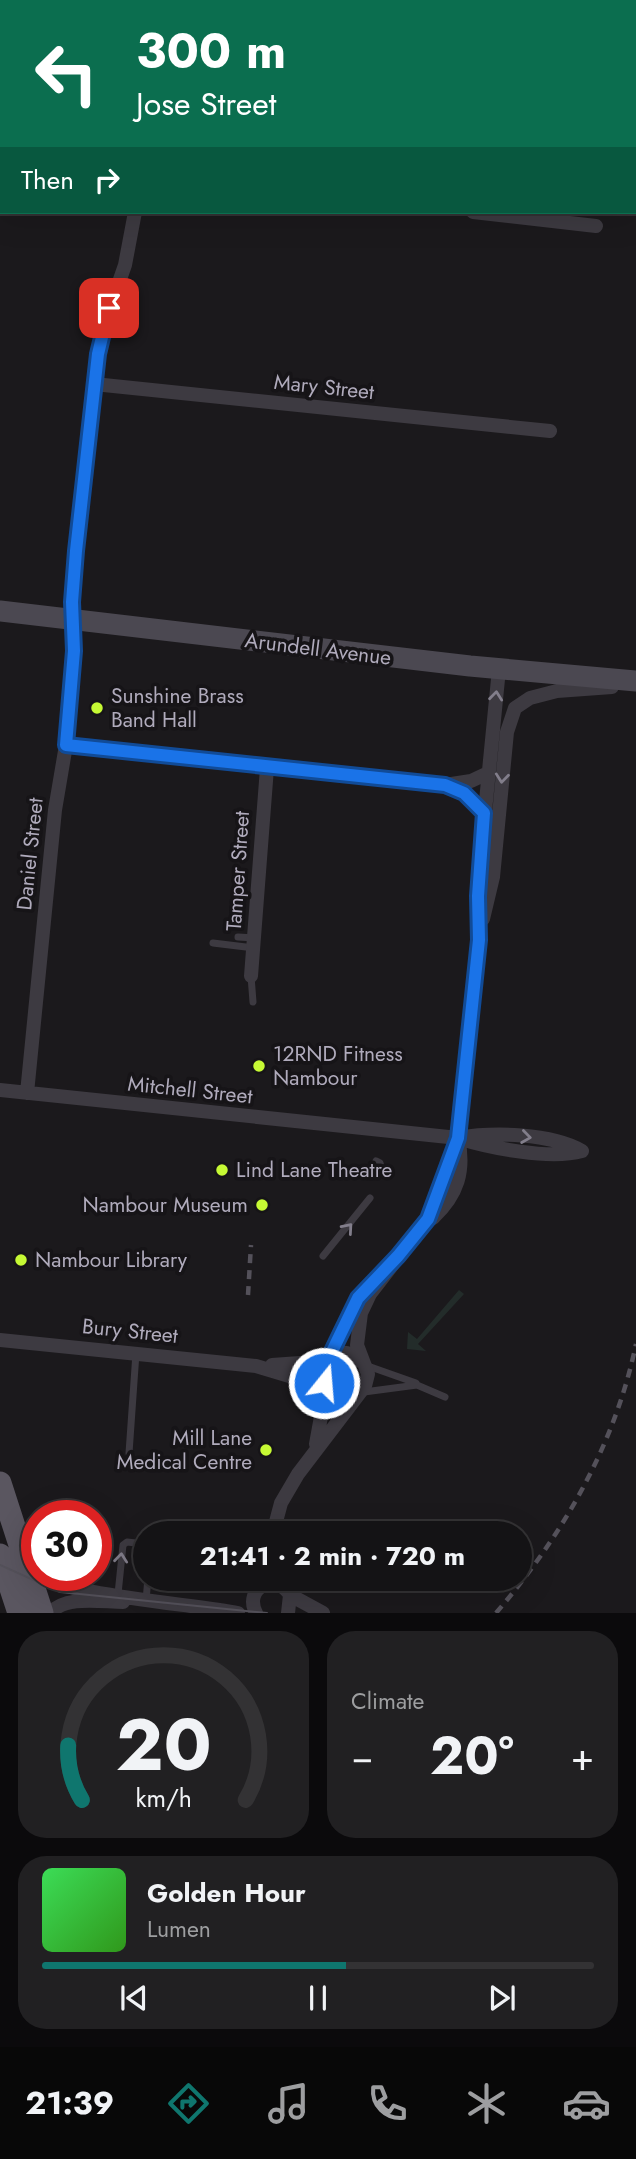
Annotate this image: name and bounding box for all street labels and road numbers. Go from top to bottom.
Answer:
street label: Mary Street [272,367,376,407]
street label: Arundell Avenue [243,625,393,673]
street label: Daniel Street [9,796,51,912]
street label: Tamper Street [219,810,257,932]
street label: Mitchell Street [126,1069,254,1111]
street label: Bury Street [81,1311,179,1351]

